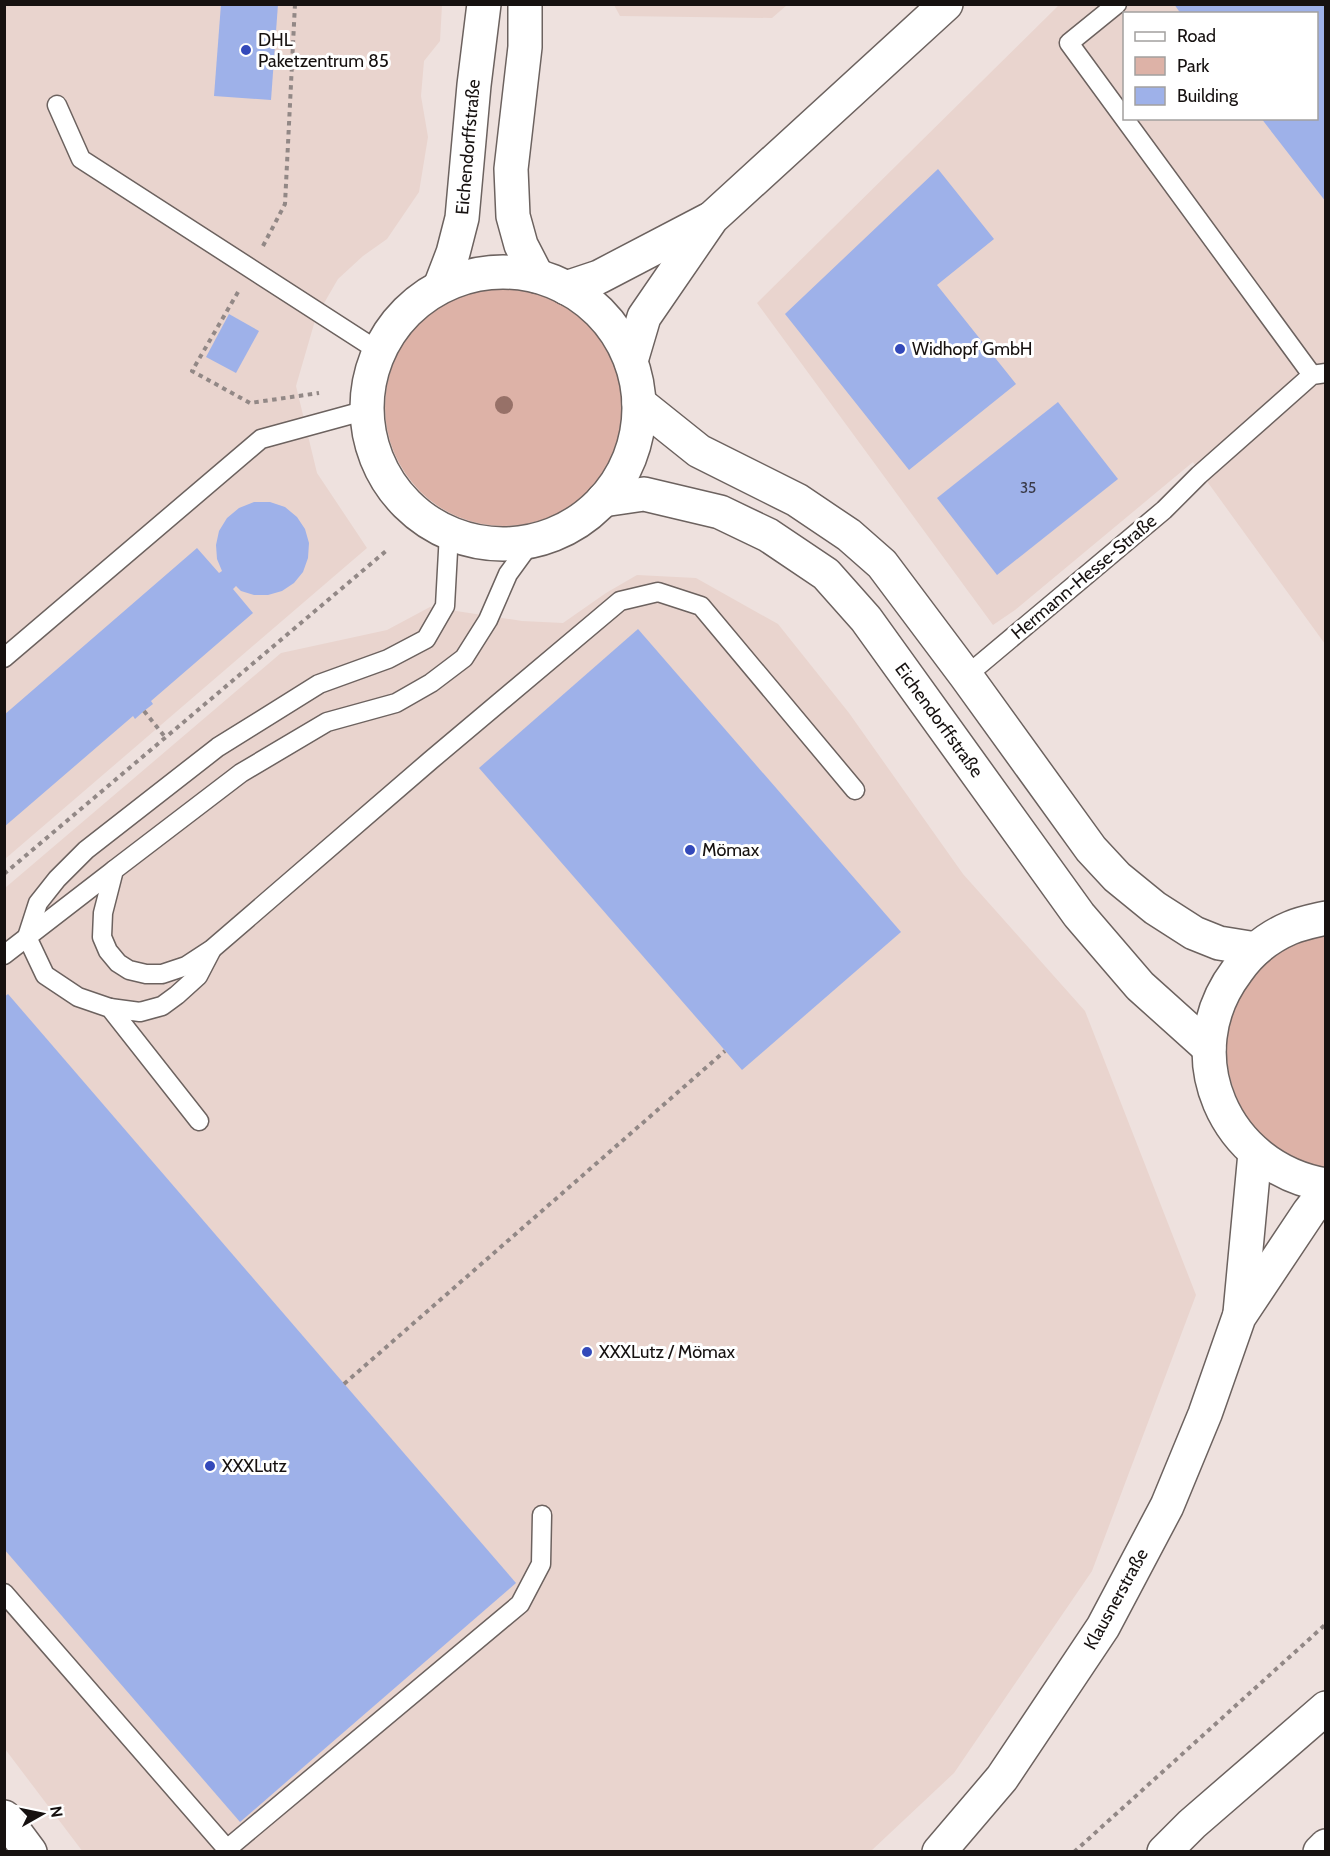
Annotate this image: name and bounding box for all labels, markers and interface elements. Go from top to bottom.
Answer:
legend [1123,12,1318,120]
text: Road [1177,25,1216,47]
place label: DHL Paketzentrum 85 [258,29,389,72]
marker: DHL Paketzentrum 85 [239,43,253,57]
text: Park [1177,55,1210,77]
street label: Eichendorffstraße [451,78,485,216]
text: Building [1177,85,1239,107]
place label: Widhopf GmbH [912,338,1032,360]
marker: Widhopf GmbH [893,342,907,356]
house number: 35 [1020,479,1036,497]
street label: Hermann-Hesse-Straße [1007,510,1161,644]
street label: Eichendorffstraße [890,658,988,782]
place label: Mömax [702,839,760,861]
marker: Mömax [683,843,697,857]
place label: XXXLutz / Mömax [599,1341,736,1363]
marker: XXXLutz / Mömax [580,1345,594,1359]
place label: XXXLutz [222,1455,287,1477]
marker: XXXLutz [203,1459,217,1473]
street label: Klausnerstraße [1079,1545,1153,1653]
north arrow [12,1784,72,1844]
text: N [46,1805,67,1819]

